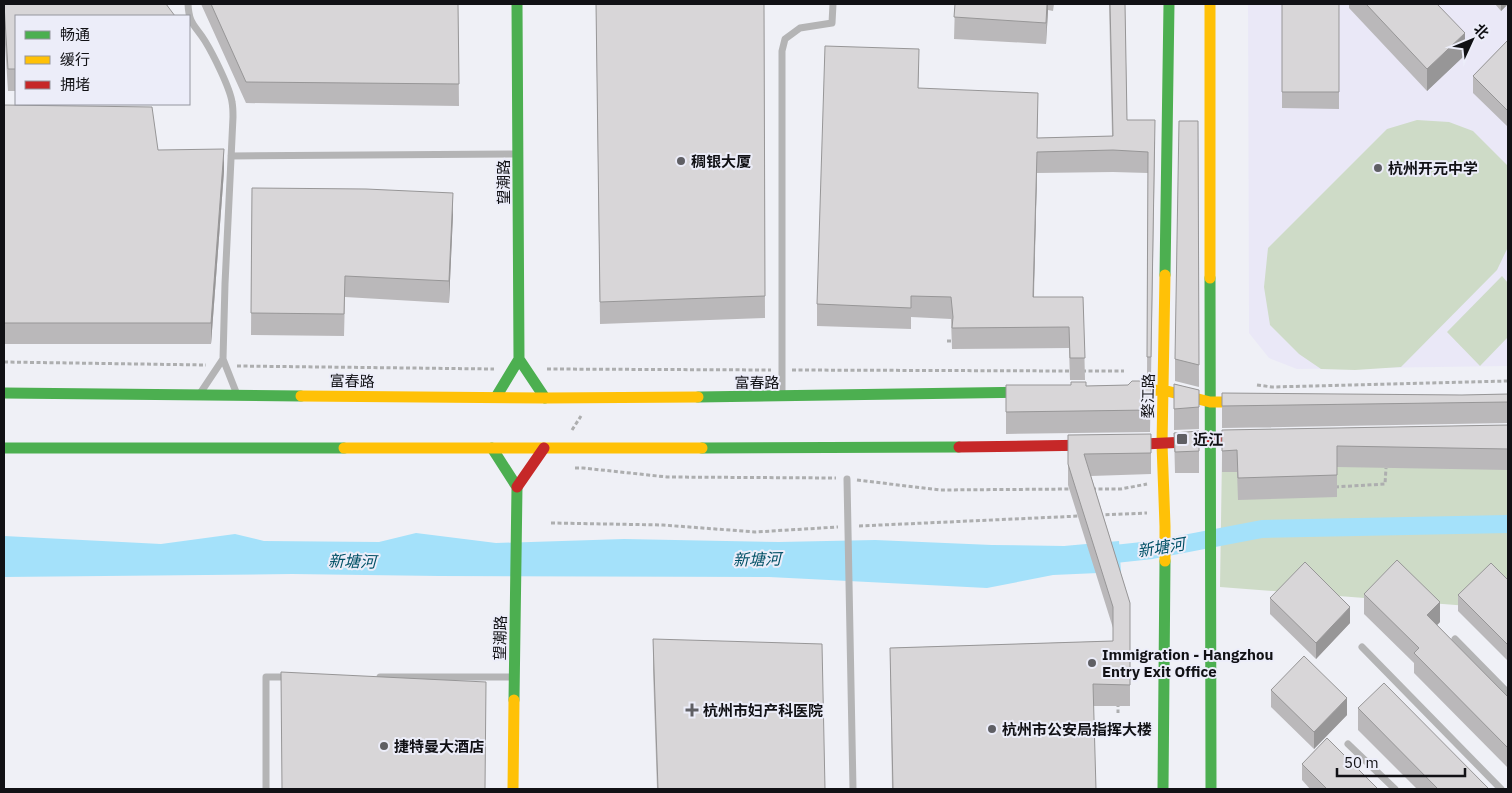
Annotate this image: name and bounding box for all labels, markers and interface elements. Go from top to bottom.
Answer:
legend [15,15,190,105]
north arrow [1447,15,1497,65]
text: 北 [1470,20,1493,42]
text: 畅通 [60,25,90,44]
text: 缓行 [60,50,90,69]
text: 拥堵 [60,75,90,94]
place label: 稠银大厦 [691,152,751,171]
marker: 稠银大厦 [675,155,687,167]
street label: 望潮路 [494,159,513,205]
place label: 杭州开元中学 [1388,159,1478,178]
marker: 杭州开元中学 [1372,162,1384,174]
street label: 富春路 [329,371,375,391]
street label: 富春路 [734,373,780,392]
street label: 婺江路 [1138,373,1158,419]
place label: 近江 [1193,430,1223,449]
marker: 近江 [1175,432,1189,446]
water label: 新塘河 [1136,533,1189,561]
water label: 新塘河 [733,549,784,569]
water label: 新塘河 [328,551,379,571]
street label: 望潮路 [490,615,510,661]
place label: Immigration - Hangzhou Entry Exit Office [1102,645,1273,681]
marker: Immigration - Hangzhou Entry Exit Office [1086,657,1098,669]
place label: 杭州市妇产科医院 [703,701,823,720]
marker: 杭州市妇产科医院 [685,703,699,717]
place label: 杭州市公安局指挥大楼 [1002,720,1152,739]
marker: 杭州市公安局指挥大楼 [986,723,998,735]
place label: 捷特曼大酒店 [394,737,484,756]
marker: 捷特曼大酒店 [378,740,390,752]
scale bar [1337,746,1464,778]
text: 50 m [1344,753,1379,772]

